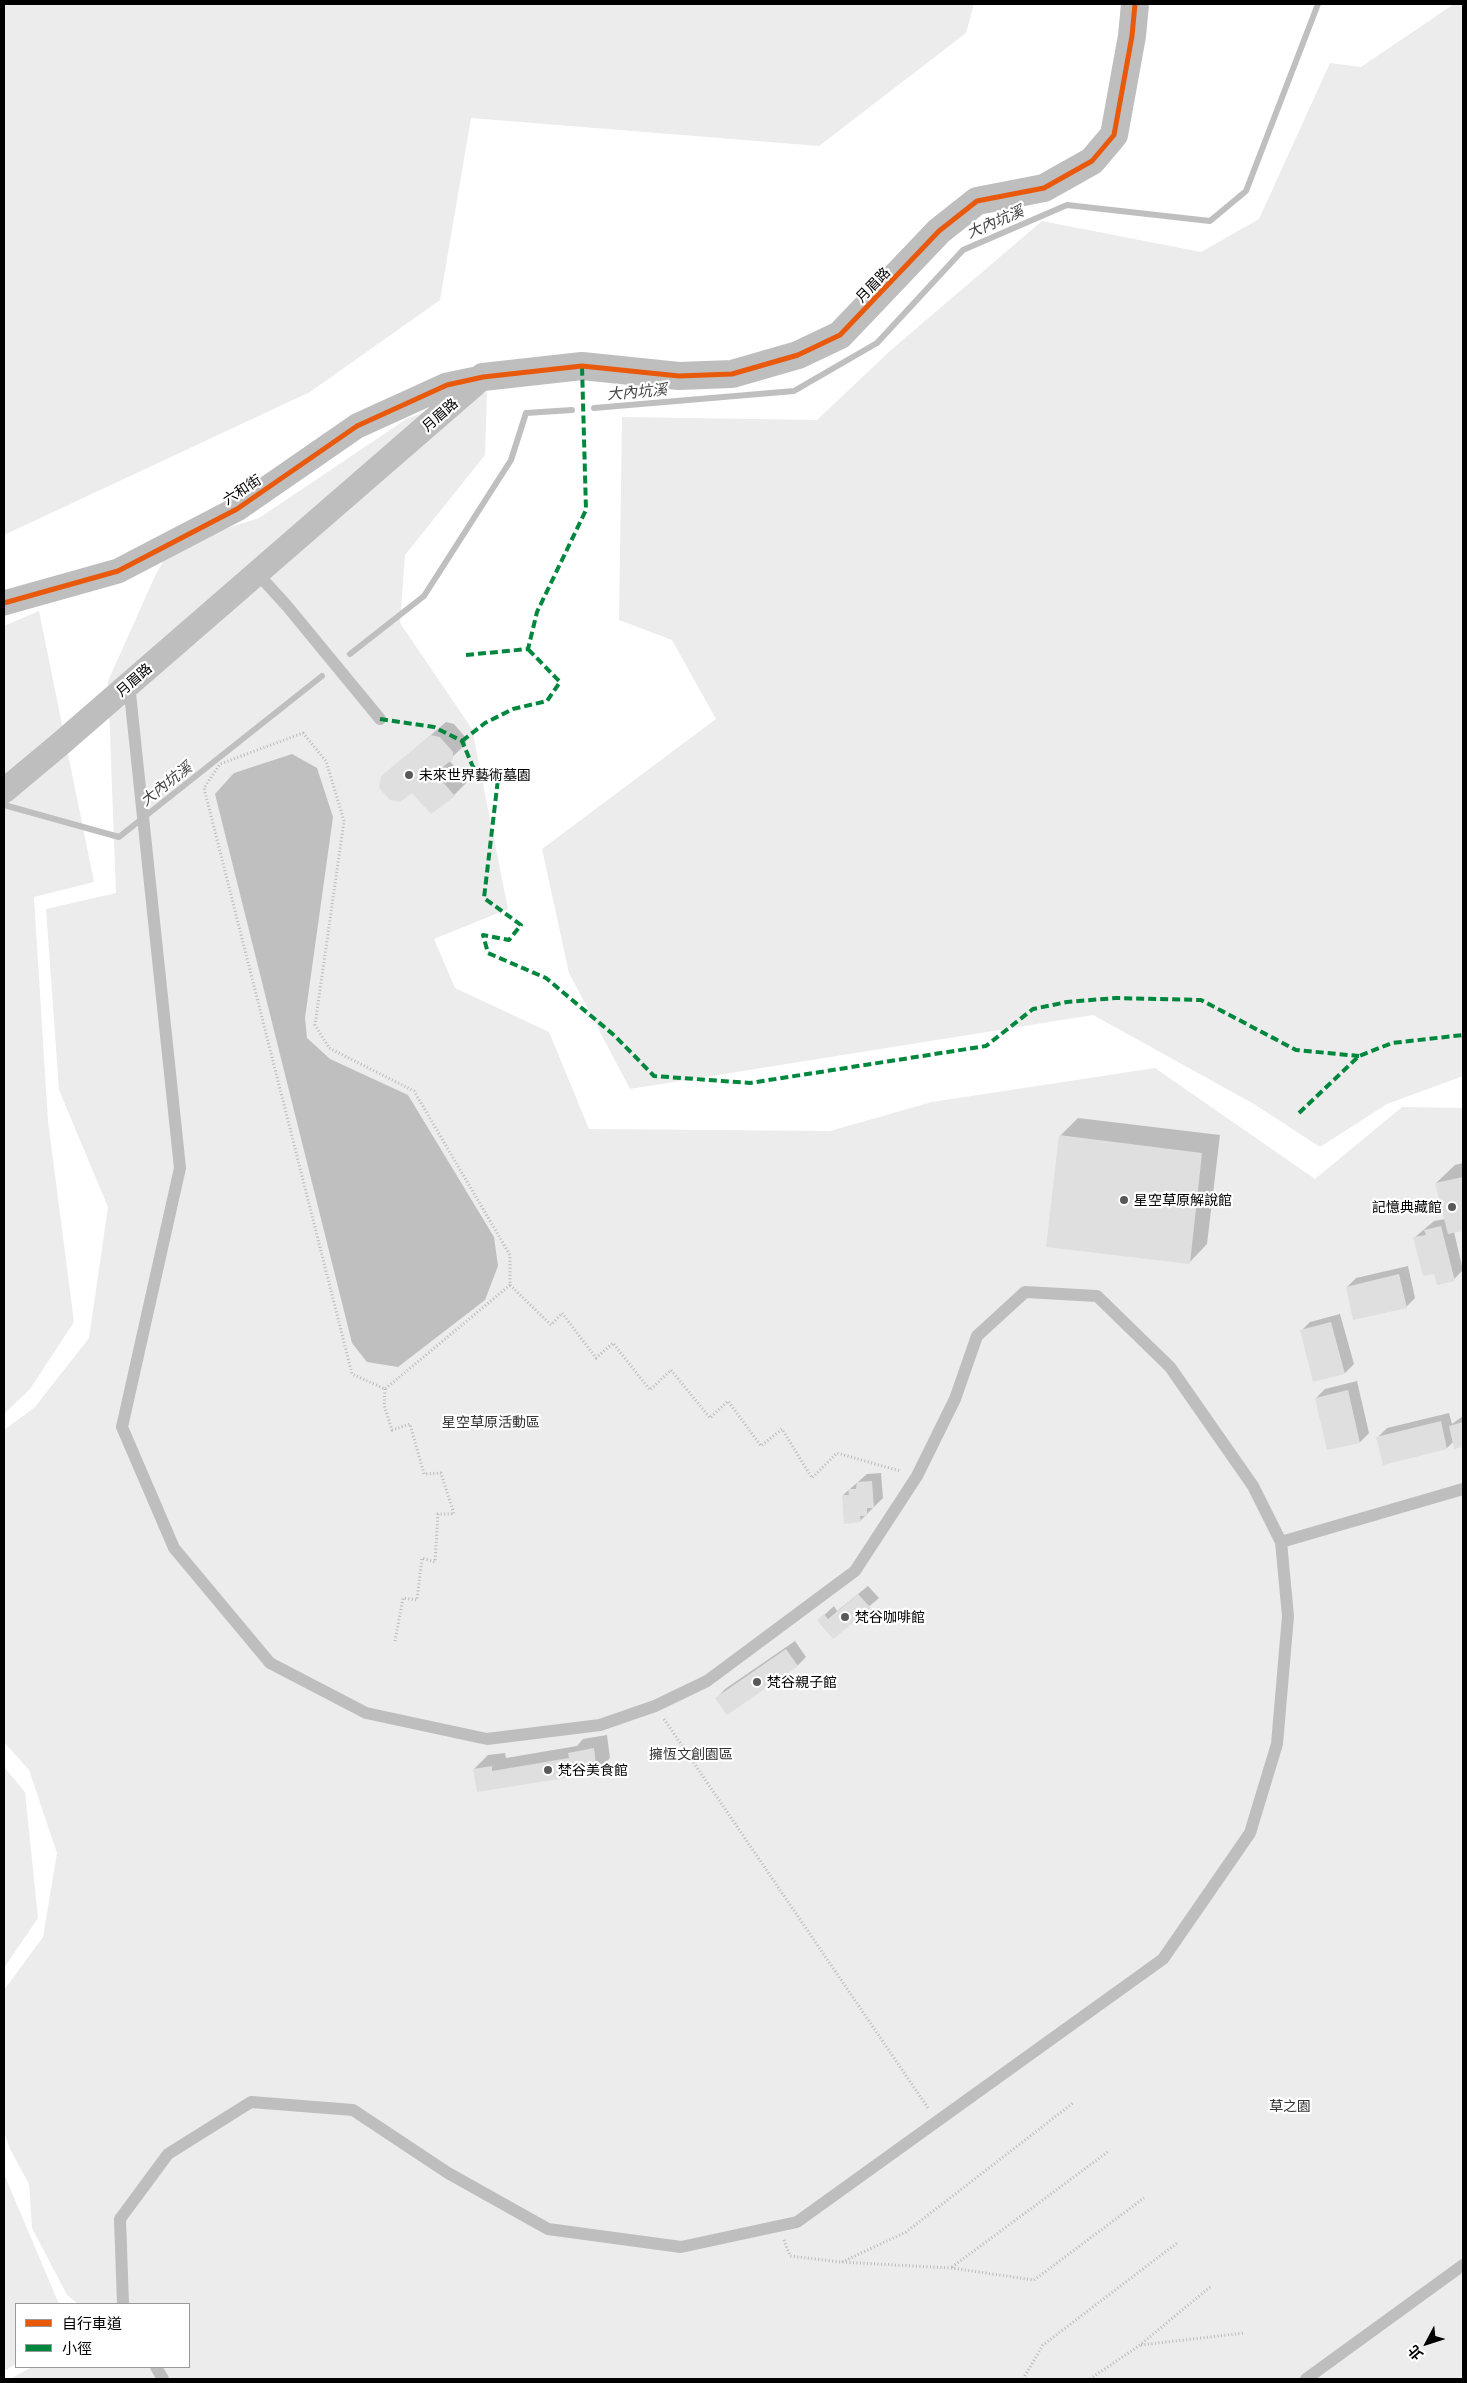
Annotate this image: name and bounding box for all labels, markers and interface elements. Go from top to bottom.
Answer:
water label: 大內坑溪 [964,202,1026,242]
street label: 月眉路 [852,264,894,306]
water label: 大內坑溪 [606,380,668,404]
street label: 月眉路 [419,395,461,435]
street label: 六和街 [220,472,264,508]
street label: 月眉路 [113,660,155,700]
water label: 大內坑溪 [137,758,195,810]
place label: 未來世界藝術墓園 [419,767,531,783]
marker: 未來世界藝術墓園 [403,769,415,781]
place label: 星空草原解說館 [1134,1192,1232,1208]
marker: 星空草原解說館 [1118,1194,1130,1206]
place label: 記憶典藏館 [1372,1199,1442,1215]
marker: 記憶典藏館 [1446,1201,1458,1213]
park label: 星空草原活動區 [442,1414,540,1430]
place label: 梵谷咖啡館 [855,1609,925,1625]
marker: 梵谷咖啡館 [839,1611,851,1623]
place label: 梵谷親子館 [767,1674,837,1690]
marker: 梵谷親子館 [751,1676,763,1688]
park label: 擁恆文創園區 [649,1746,733,1762]
place label: 梵谷美食館 [558,1762,628,1778]
marker: 梵谷美食館 [542,1764,554,1776]
park label: 草之園 [1269,2098,1311,2114]
legend [15,2303,190,2368]
text: 自行車道 [62,2315,122,2332]
north arrow [1402,2318,1452,2368]
text: 小徑 [62,2340,92,2357]
text: 北 [1405,2342,1426,2363]

